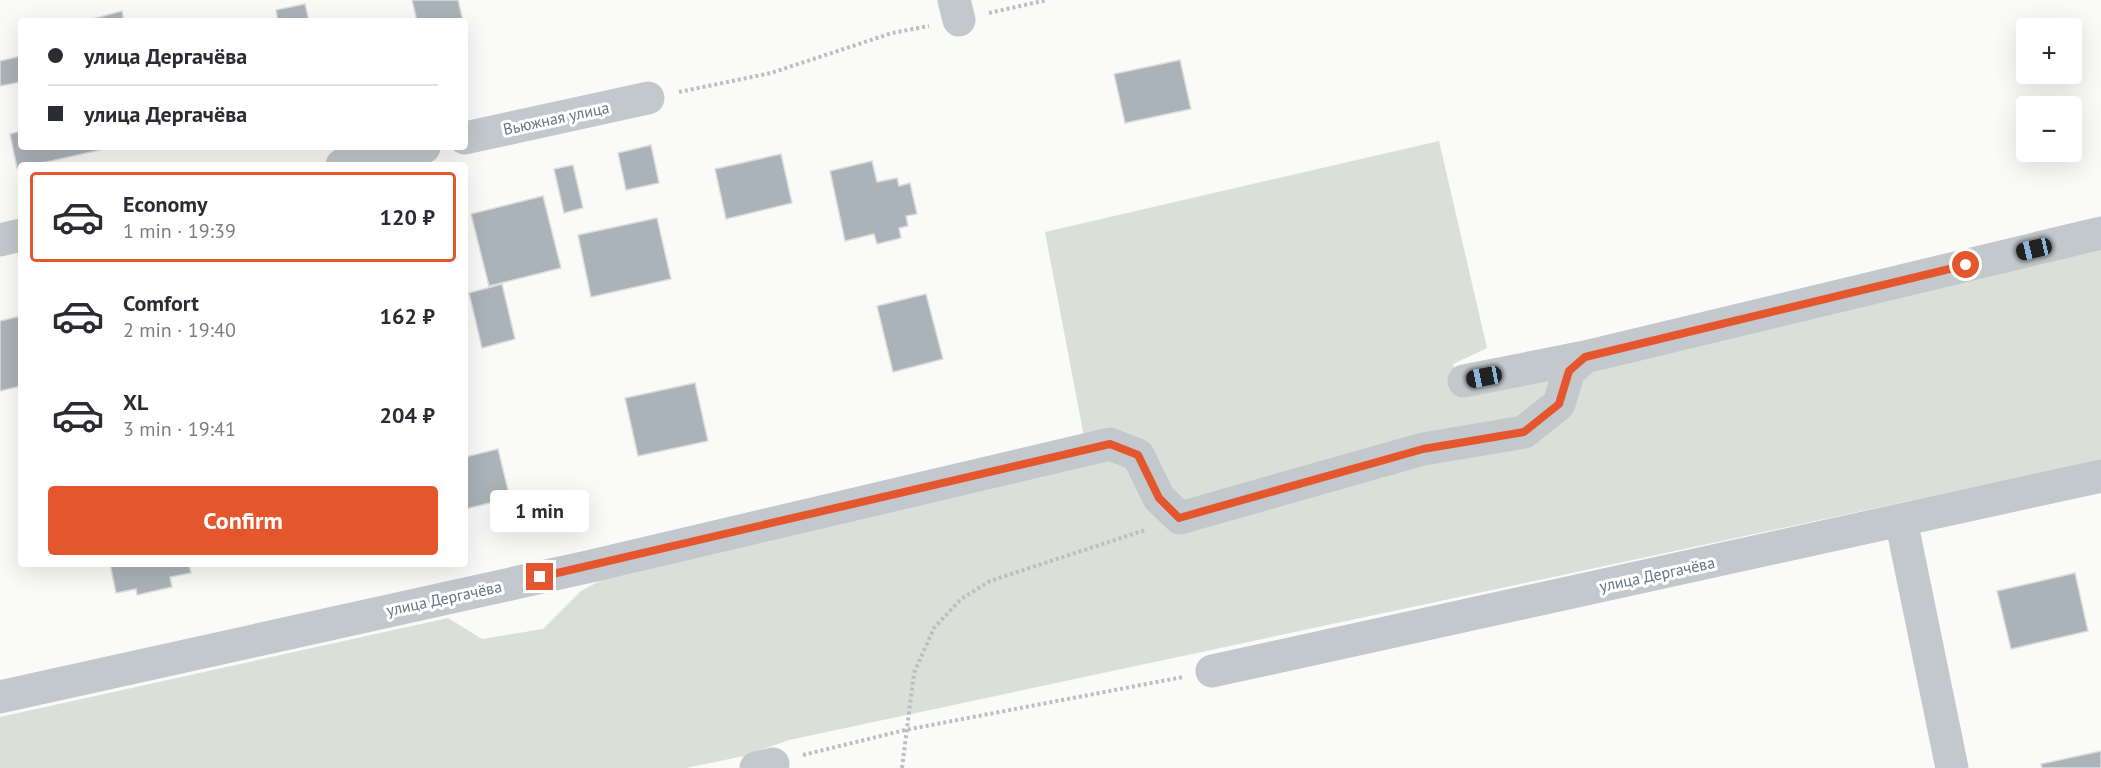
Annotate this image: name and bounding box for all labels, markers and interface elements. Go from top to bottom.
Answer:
map controls [2016,18,2082,162]
button: + [2016,18,2082,84]
text: улица Дергачёва [84,42,247,70]
button: − [2016,96,2082,162]
street label: Вьюжная улица [501,97,611,139]
text: улица Дергачёва [84,100,247,128]
icon: car [51,190,105,244]
text: Economy [123,190,207,218]
text: 120 ₽ [380,203,435,231]
text: 1 min · 19:39 [123,218,236,244]
car [2014,236,2054,262]
route start [1952,251,1979,278]
icon: car [51,289,105,343]
text: Comfort [123,289,199,317]
text: 162 ₽ [380,302,435,330]
text: 2 min · 19:40 [123,317,236,343]
car [1465,365,1503,389]
icon: car [51,388,105,442]
text: XL [123,388,148,416]
text: 204 ₽ [380,401,435,429]
text: 3 min · 19:41 [123,416,236,442]
button: Confirm [48,486,438,555]
callout: 1 min [490,490,590,532]
text: 1 min [515,498,564,524]
street label: улица Дергачёва [1597,552,1717,596]
route end [526,563,553,590]
street label: улица Дергачёва [384,576,504,620]

